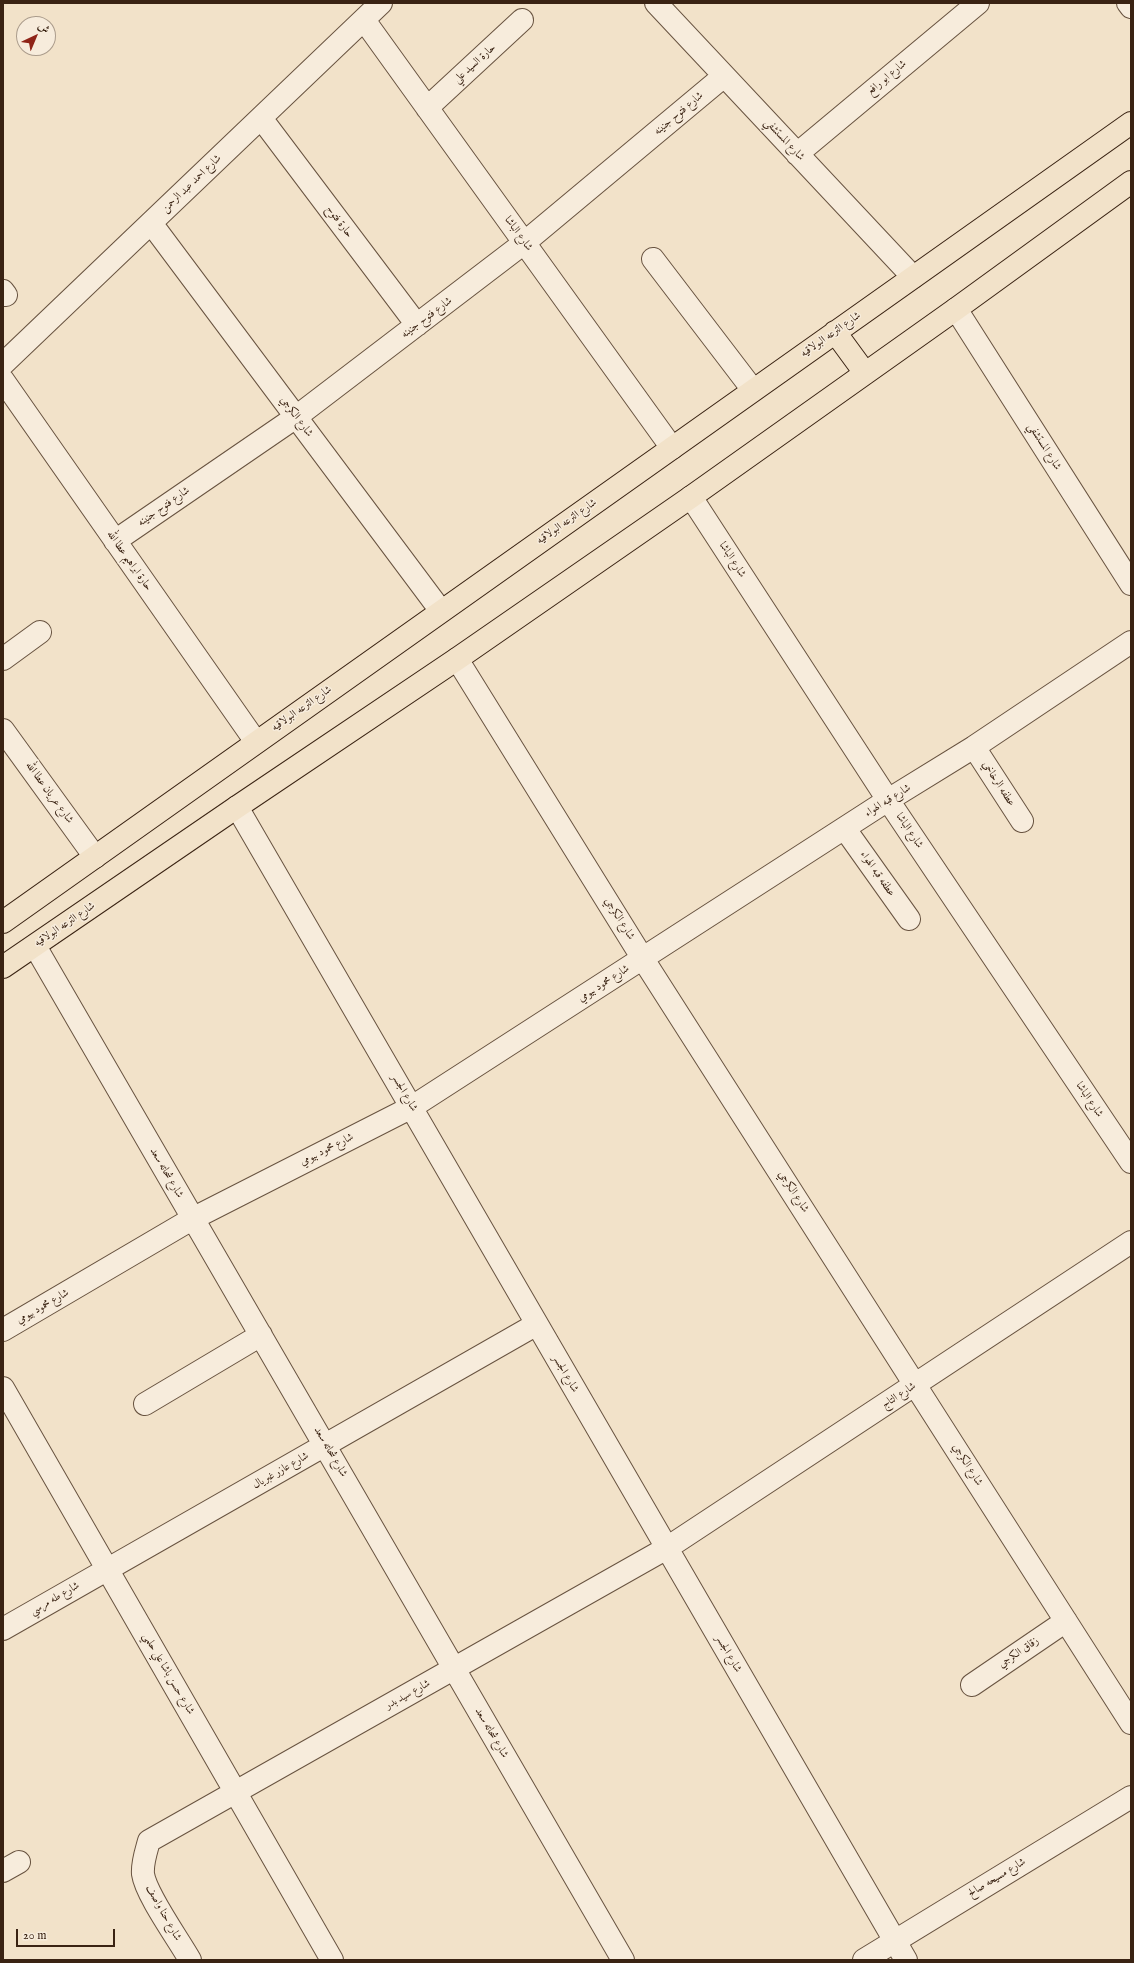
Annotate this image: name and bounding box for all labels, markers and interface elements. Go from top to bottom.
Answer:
north arrow [16,16,56,56]
text: ش [35,19,52,37]
street label: حارة السيد علي [451,42,499,86]
street label: شارع ابو رافع [865,58,909,98]
street label: شارع فتوح جنينه [652,90,706,138]
street label: شارع المستشفي [761,116,807,164]
street label: شارع احمد عبد الرحمن [159,152,225,216]
street label: حارة فتوح [323,203,355,241]
street label: شارع الباشا [501,214,535,254]
street label: شارع فتوح جنينه [399,295,455,341]
street label: شارع الترعه البولاقيه [798,309,864,361]
street label: شارع الكرجي [277,394,315,440]
street label: شارع المستشفي [1024,421,1064,473]
street label: شارع فتوح جنينه [136,484,192,530]
street label: شارع الترعه البولاقيه [534,496,600,548]
street label: حارة ابراهيم عطا الله [103,528,155,594]
street label: شارع الباشا [716,540,748,580]
street label: شارع الترعه البولاقيه [269,683,335,735]
street label: عطفه الرخاخي [979,759,1017,809]
street label: شارع عريان عطا الله [22,760,76,826]
street label: شارع قبه الهواء [863,782,913,820]
street label: شارع الباشا [892,811,926,851]
street label: عطفه قبه الهواء [857,849,897,899]
street label: شارع الكرجي [601,896,637,942]
street label: شارع الترعه البولاقيه [32,900,98,950]
street label: شارع محمود بيومي [576,963,632,1005]
street label: شارع الجسر [388,1072,420,1114]
street label: شارع الباشا [1072,1080,1106,1120]
street label: شارع محمود بيومي [298,1131,356,1169]
street label: شارع شحاته سعد [146,1146,186,1200]
street label: شارع الكرجي [775,1169,811,1215]
street label: شارع محمود بيومي [14,1287,72,1327]
street label: شارع الجسر [549,1353,581,1395]
street label: شارع التاج [879,1380,919,1412]
street label: شارع شحاته سعد [310,1425,350,1479]
street label: شارع الكرجي [949,1442,985,1488]
street label: شارع عازر غبريال [251,1450,311,1492]
street label: شارع طه مرسي [28,1580,82,1618]
street label: شارع حسن باشا علي حلمي [139,1631,197,1717]
street label: شارع الجسر [712,1633,744,1675]
street label: زقاق الكرجي [996,1635,1042,1671]
street label: شارع سيد بدر [383,1677,433,1713]
street label: شارع شحاته سعد [471,1706,511,1760]
street label: شارع مسيحه صالح [966,1856,1028,1900]
street label: شارع حنا واصف [142,1883,184,1943]
scale bar [18,1921,117,1947]
text: 20 m [23,1928,46,1943]

